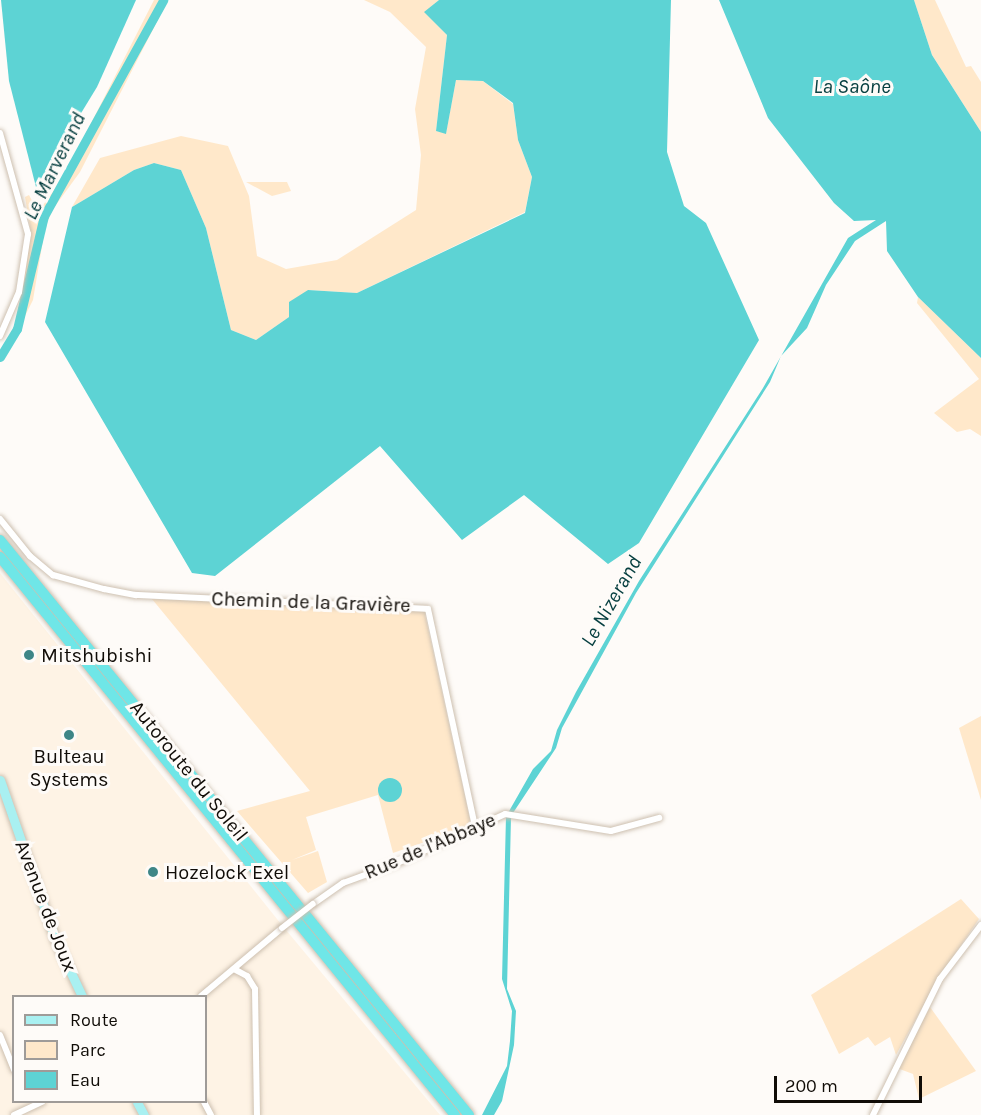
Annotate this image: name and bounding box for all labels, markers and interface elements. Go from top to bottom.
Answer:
water label: La Saône [813,73,891,99]
water label: Le Marverand [17,108,91,224]
water label: Le Nizerand [575,551,647,651]
street label: Chemin de la Gravière [211,587,411,617]
place label: Mitshubishi [41,643,152,667]
marker: Mitshubishi [22,648,36,662]
street label: Autoroute du Soleil [125,696,253,846]
marker: Bulteau Systems [62,728,76,742]
place label: Bulteau Systems [30,744,108,791]
street label: Rue de l'Abbaye [361,808,499,884]
street label: Avenue de Joux [10,837,82,975]
place label: Hozelock Exel [165,860,289,884]
marker: Hozelock Exel [146,865,160,879]
legend [12,995,207,1103]
text: Route [70,1009,118,1031]
text: Parc [70,1039,106,1061]
scale bar [777,1064,926,1102]
text: Eau [70,1069,101,1091]
text: 200 m [785,1075,838,1097]

